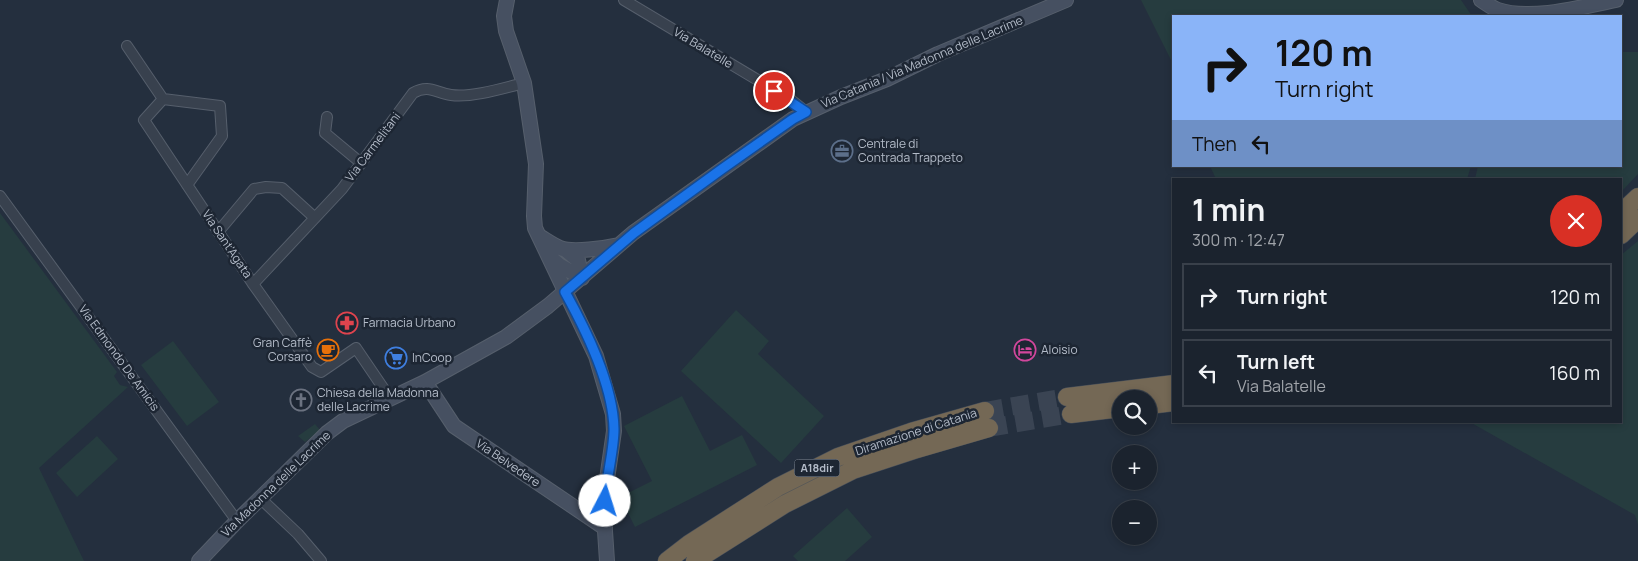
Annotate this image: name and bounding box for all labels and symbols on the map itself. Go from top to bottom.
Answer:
street label: Via Catania / Via Madonna delle Lacrime [818,11,1025,112]
street label: Via Balatelle [670,23,736,72]
pin [753,70,795,112]
street label: Via Carmelitani [341,109,404,185]
place label: Centrale di Contrada Trappeto [858,135,963,166]
office icon: Centrale di Contrada Trappeto [830,139,854,163]
street label: Via Sant'Agata [198,206,257,281]
street label: Via Edmondo De Amicis [75,301,164,414]
pharmacy icon: Farmacia Urbano [335,311,359,335]
place label: Farmacia Urbano [363,314,456,331]
place label: Gran Caffè Corsaro [253,334,312,365]
cafe icon: Gran Caffè Corsaro [316,338,340,362]
hotel icon: Aloisio [1013,338,1037,362]
place label: Aloisio [1041,341,1078,358]
supermarket icon: InCoop [384,346,408,370]
place label: InCoop [412,349,452,366]
place label: Chiesa della Madonna delle Lacrime [317,384,439,415]
church icon: Chiesa della Madonna delle Lacrime [289,388,313,412]
street label: Diramazione di Catania [853,404,979,459]
street label: Via Madonna delle Lacrime [217,427,334,540]
street label: Via Belvedere [473,435,544,490]
road number: A18dir [794,459,840,476]
position arrow [578,474,630,526]

